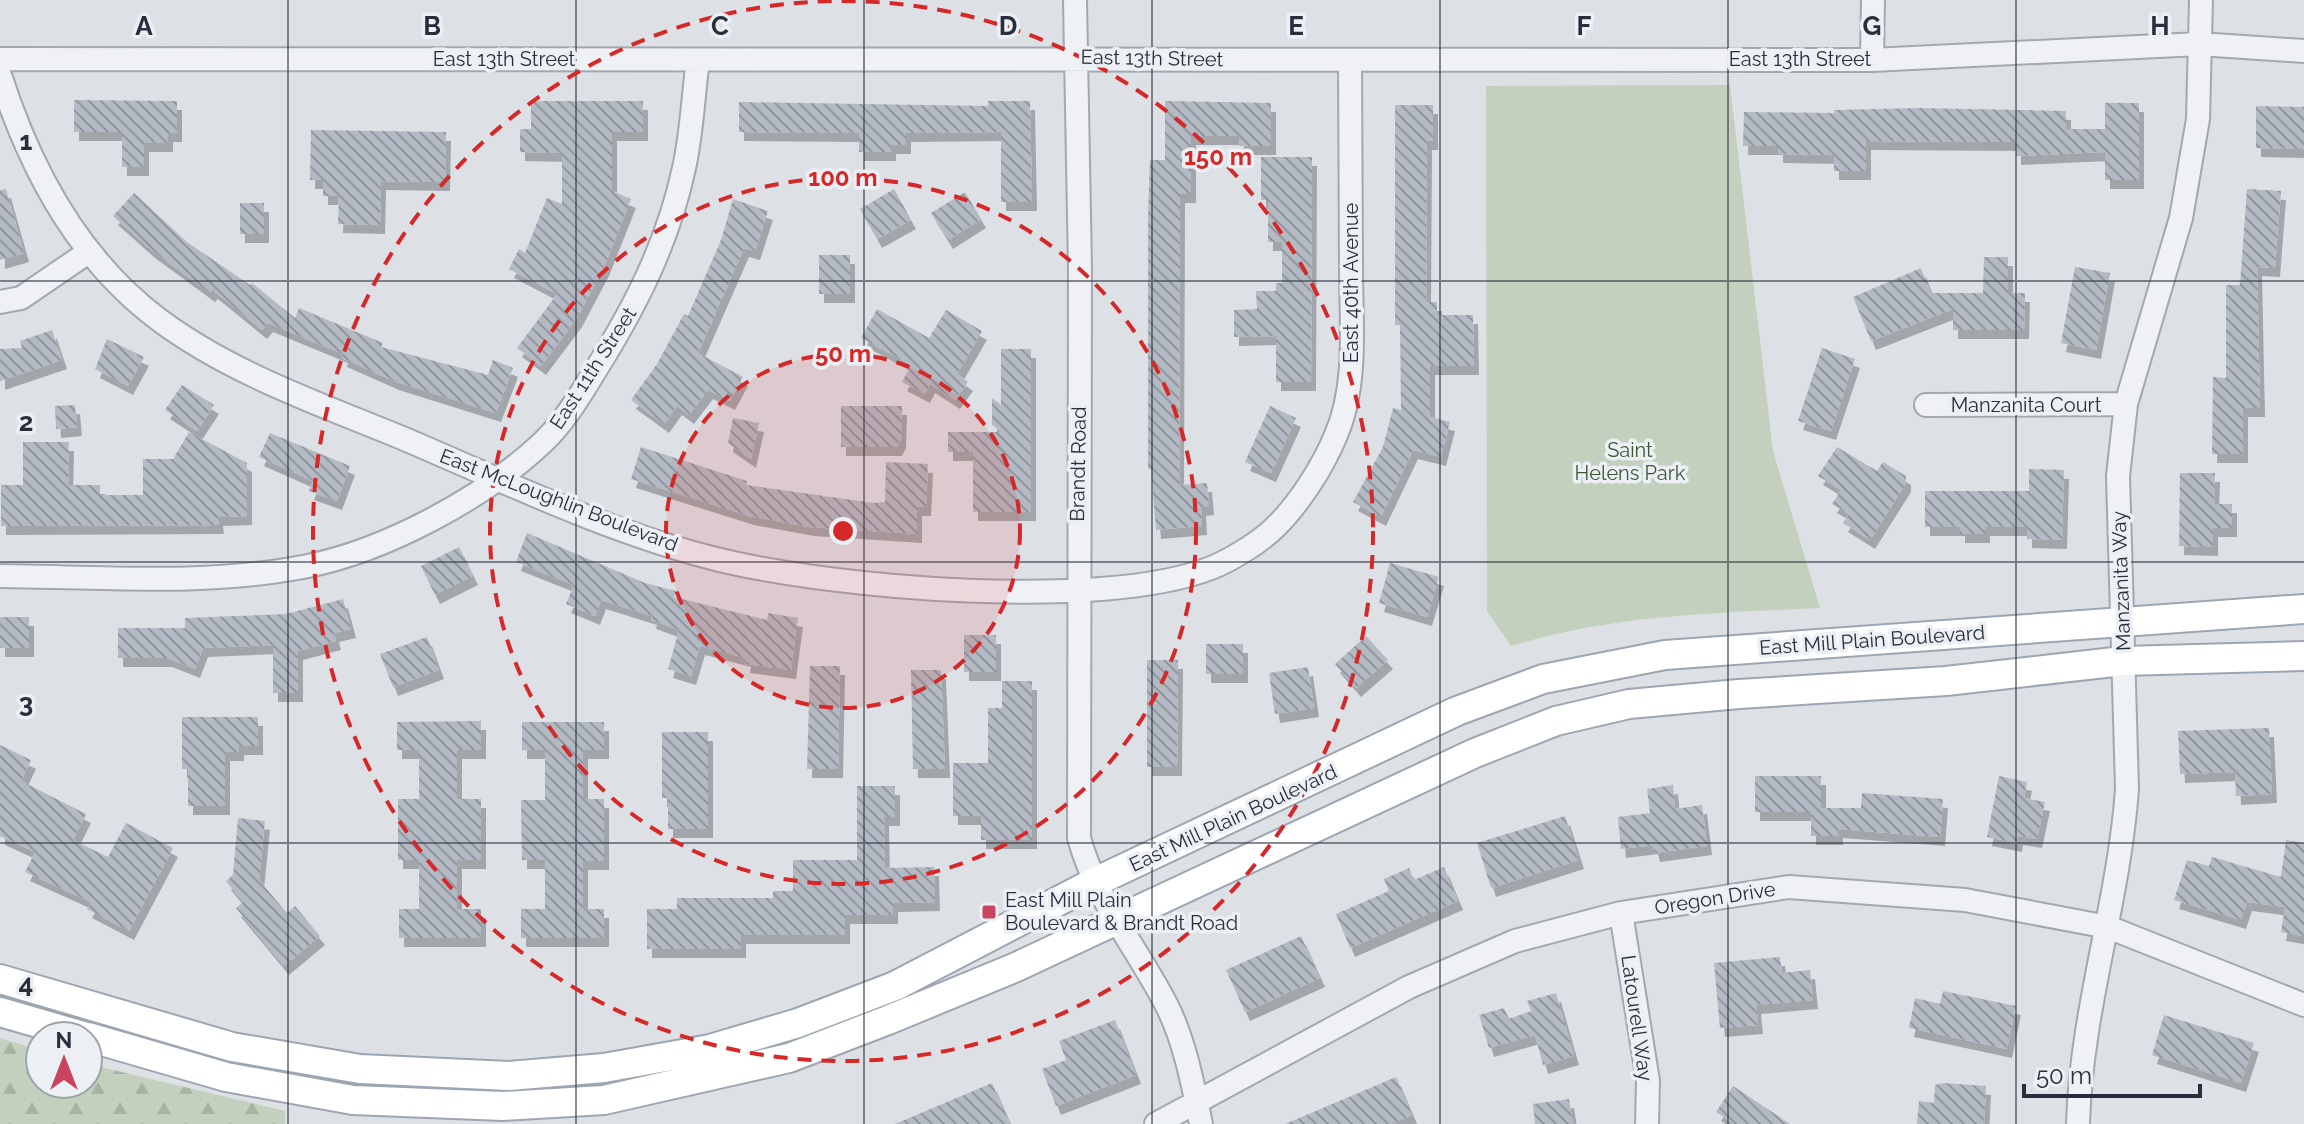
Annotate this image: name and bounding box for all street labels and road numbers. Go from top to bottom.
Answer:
street label: East 13th Street [1080,45,1224,71]
street label: East 13th Street [433,47,576,71]
street label: East 13th Street [1729,47,1872,71]
street label: East 40th Avenue [1339,202,1363,363]
street label: East 11th Street [545,302,641,433]
street label: Manzanita Court [1951,393,2102,417]
street label: Brandt Road [1065,406,1091,522]
street label: East McLoughlin Boulevard [437,443,681,557]
street label: Manzanita Way [2107,510,2135,651]
street label: East Mill Plain Boulevard [1758,620,1986,660]
street label: East Mill Plain Boulevard [1125,759,1341,877]
street label: Oregon Drive [1653,877,1777,919]
street label: Latourell Way [1616,953,1658,1083]

